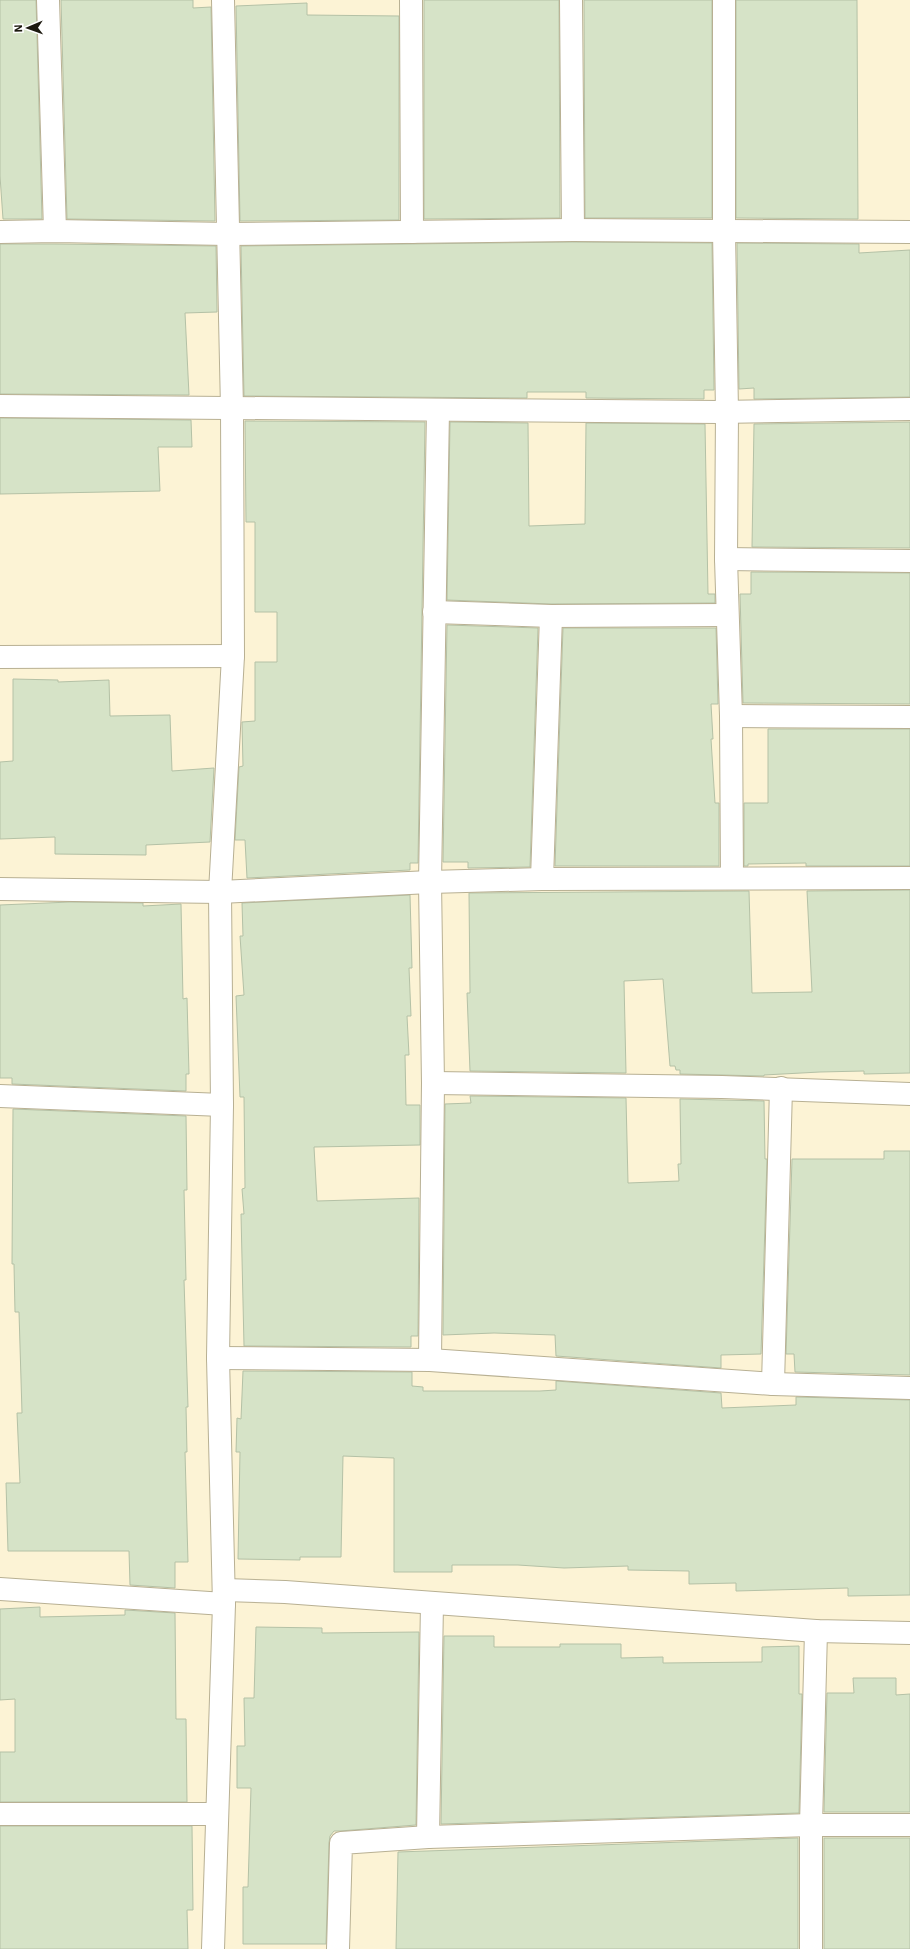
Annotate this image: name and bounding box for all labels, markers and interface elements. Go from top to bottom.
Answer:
north arrow [8,8,48,48]
text: N [11,24,25,33]

